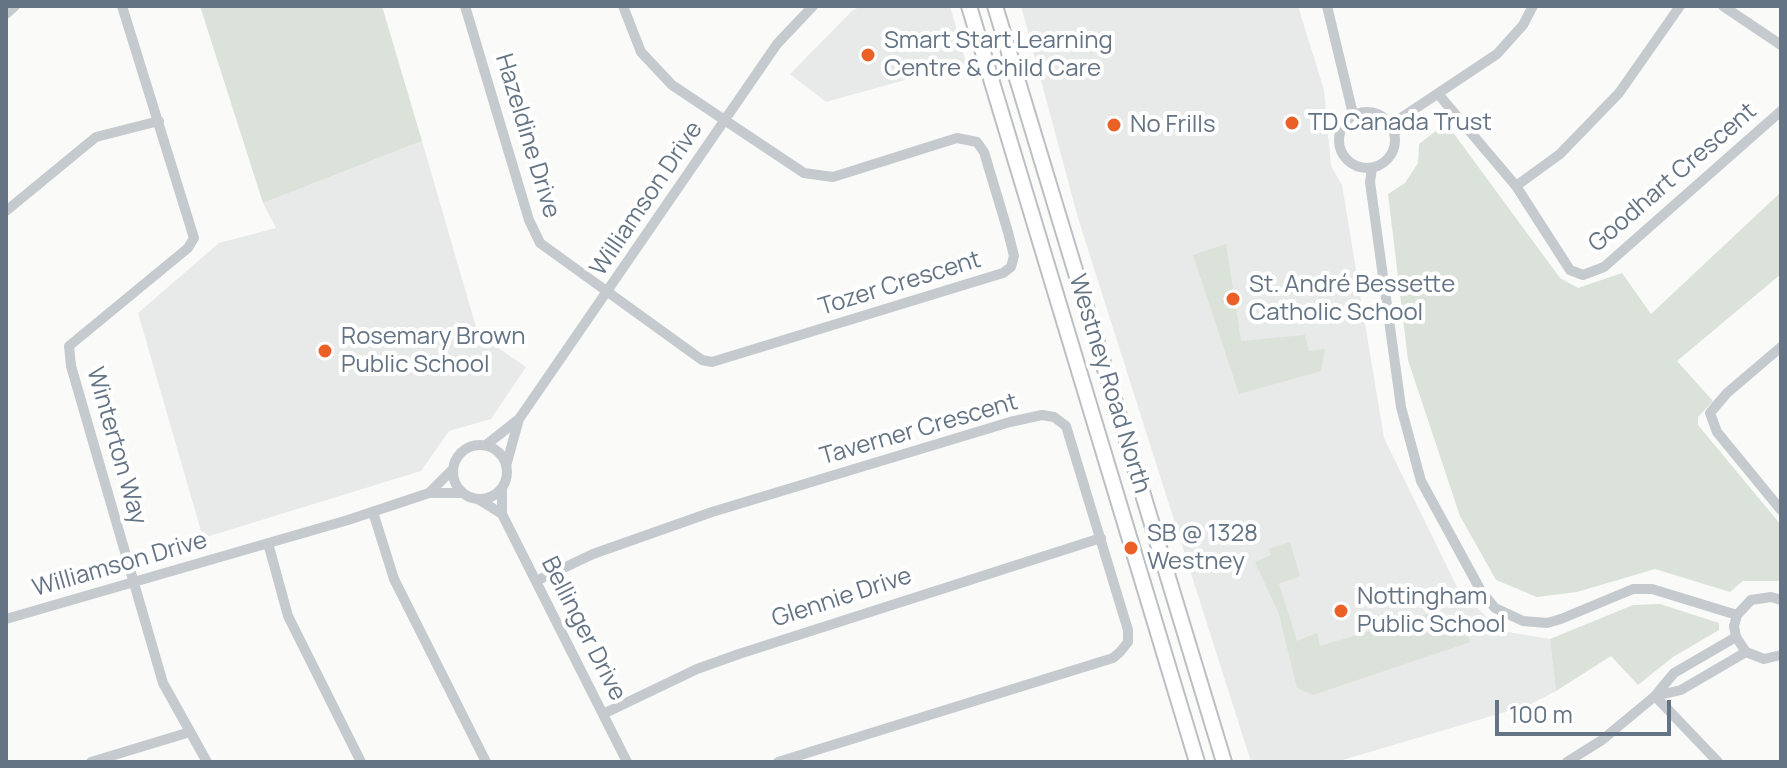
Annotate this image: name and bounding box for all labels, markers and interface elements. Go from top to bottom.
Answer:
place label: Smart Start Learning Centre & Child Care [884,27,1113,83]
marker: Smart Start Learning Centre & Child Care [859,46,877,64]
street label: Hazeldine Drive [488,50,566,222]
street label: Goodhart Crescent [1583,97,1763,259]
place label: TD Canada Trust [1308,109,1492,137]
place label: No Frills [1130,111,1216,139]
marker: TD Canada Trust [1283,114,1301,132]
street label: Williamson Drive [585,116,709,282]
marker: No Frills [1105,116,1123,134]
street label: Tozer Crescent [815,246,985,322]
street label: Westney Road North [1062,271,1156,497]
place label: St. André Bessette Catholic School [1249,271,1455,327]
marker: St. André Bessette Catholic School [1224,290,1242,308]
place label: Rosemary Brown Public School [341,323,526,379]
marker: Rosemary Brown Public School [316,342,334,360]
street label: Winterton Way [80,364,152,528]
street label: Taverner Crescent [817,388,1021,472]
place label: SB @ 1328 Westney [1147,520,1258,576]
street label: Williamson Drive [30,526,210,604]
marker: SB @ 1328 Westney [1122,539,1140,557]
street label: Bellinger Drive [534,552,632,706]
street label: Glennie Drive [768,562,916,634]
place label: Nottingham Public School [1357,583,1506,639]
marker: Nottingham Public School [1332,602,1350,620]
scale bar [1499,684,1675,734]
text: 100 m [1509,697,1573,730]

